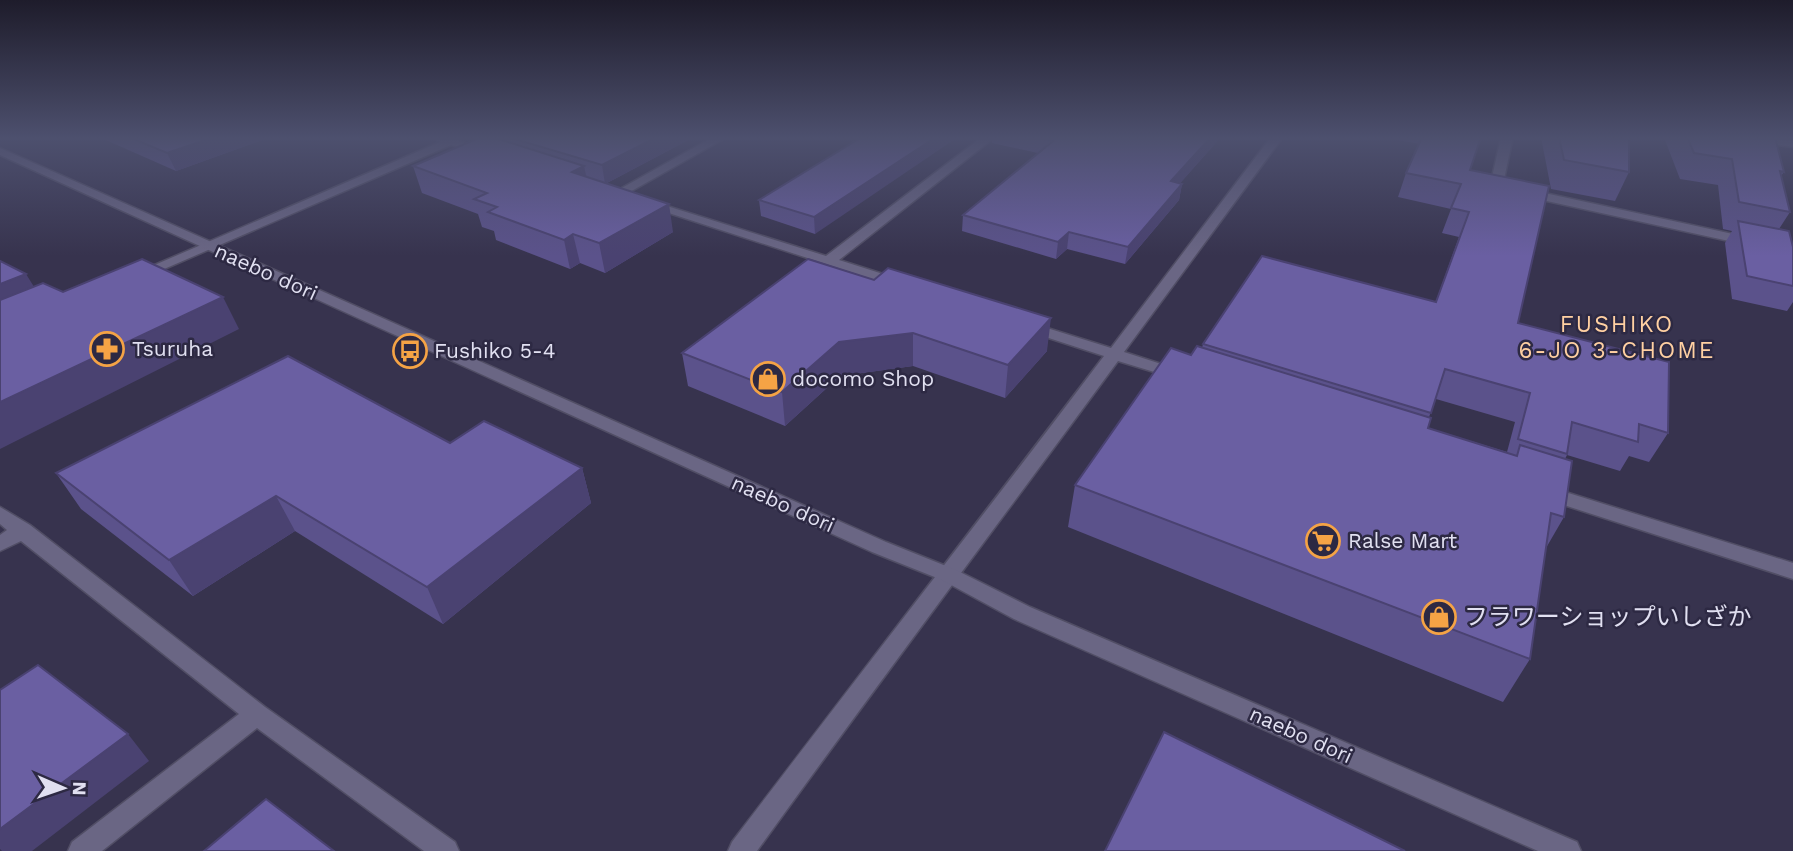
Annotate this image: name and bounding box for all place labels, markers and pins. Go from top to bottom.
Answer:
pharmacy icon: Tsuruha [88,330,126,368]
bus stop icon: Fushiko 5-4 [391,332,429,370]
place label: Tsuruha [132,336,213,361]
place label: Fushiko 5-4 [434,338,556,363]
shop icon: docomo Shop [749,360,787,398]
place label: docomo Shop [792,366,934,391]
supermarket icon: Ralse Mart [1304,522,1342,560]
place label: Ralse Mart [1348,528,1457,553]
shop icon: フラワーショップいしざか [1420,598,1458,636]
place label: フラワーショップいしざか [1464,603,1752,631]

